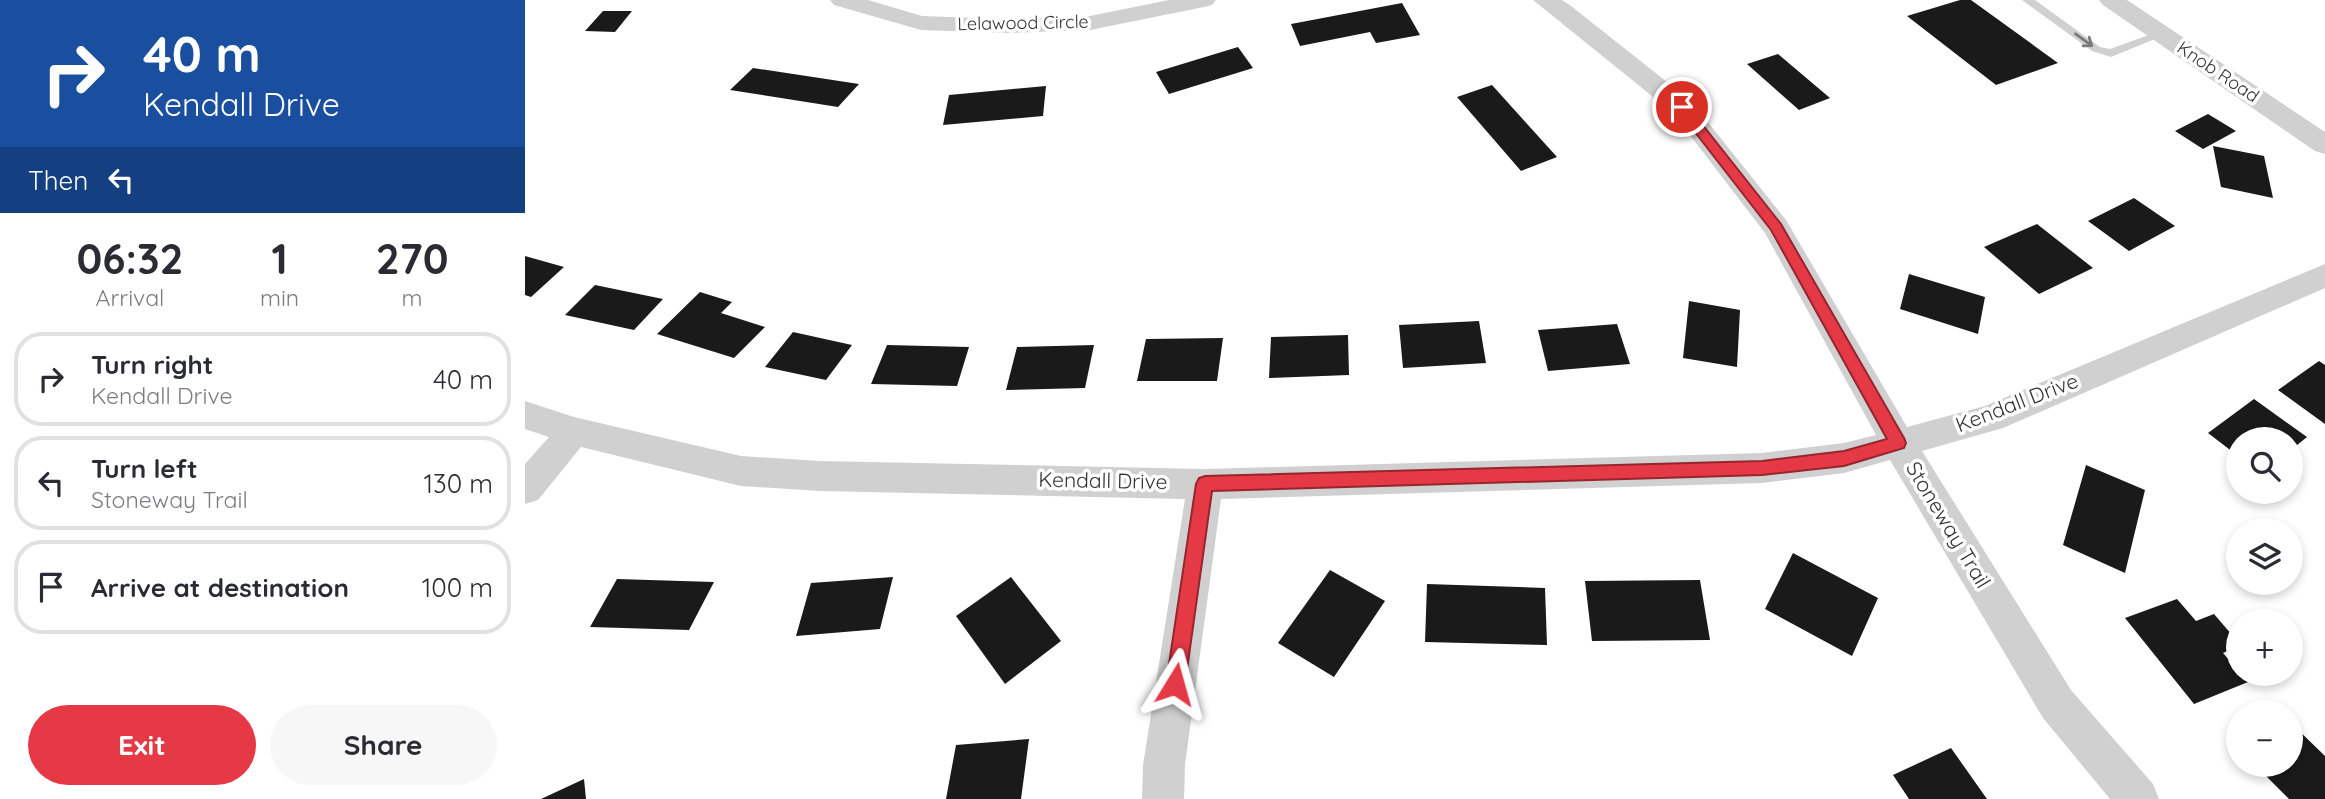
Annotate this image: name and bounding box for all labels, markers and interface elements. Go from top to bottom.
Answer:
street label: Lelawood Circle [957,10,1089,35]
text: 40 m [143,23,261,84]
icon: right [28,28,119,119]
one-way arrow [2074,33,2093,47]
street label: Knob Road [2173,36,2264,107]
pin [1652,77,1712,137]
text: Kendall Drive [143,84,340,124]
icon: arrive [1663,88,1701,126]
icon: left [102,161,140,199]
text: Then [28,164,88,197]
text: 06:32 [77,232,183,285]
text: 1 [271,232,288,285]
text: 270 [376,232,448,285]
text: Arrival [96,283,164,312]
text: min [260,283,299,312]
text: m [402,283,423,312]
text: Turn right [91,348,213,381]
icon: right [32,360,70,398]
text: 40 m [433,363,493,396]
street label: Kendall Drive [1952,367,2082,437]
text: Kendall Drive [91,381,232,410]
map controls [2226,427,2303,777]
button: search [2226,427,2303,504]
text: Turn left [91,452,198,485]
street label: Stoneway Trail [1901,456,1997,593]
icon: left [32,464,70,502]
street label: Kendall Drive [1038,466,1168,494]
text: 130 m [423,467,493,500]
text: Stoneway Trail [91,485,248,514]
button: layers [2226,518,2303,595]
icon: arrive [32,568,70,606]
text: Arrive at destination [91,571,349,604]
text: 100 m [422,571,493,604]
button: + [2226,609,2303,686]
position arrow [1138,647,1212,721]
button: − [2226,700,2303,777]
button: Exit [28,705,256,785]
button: Share [270,705,497,785]

